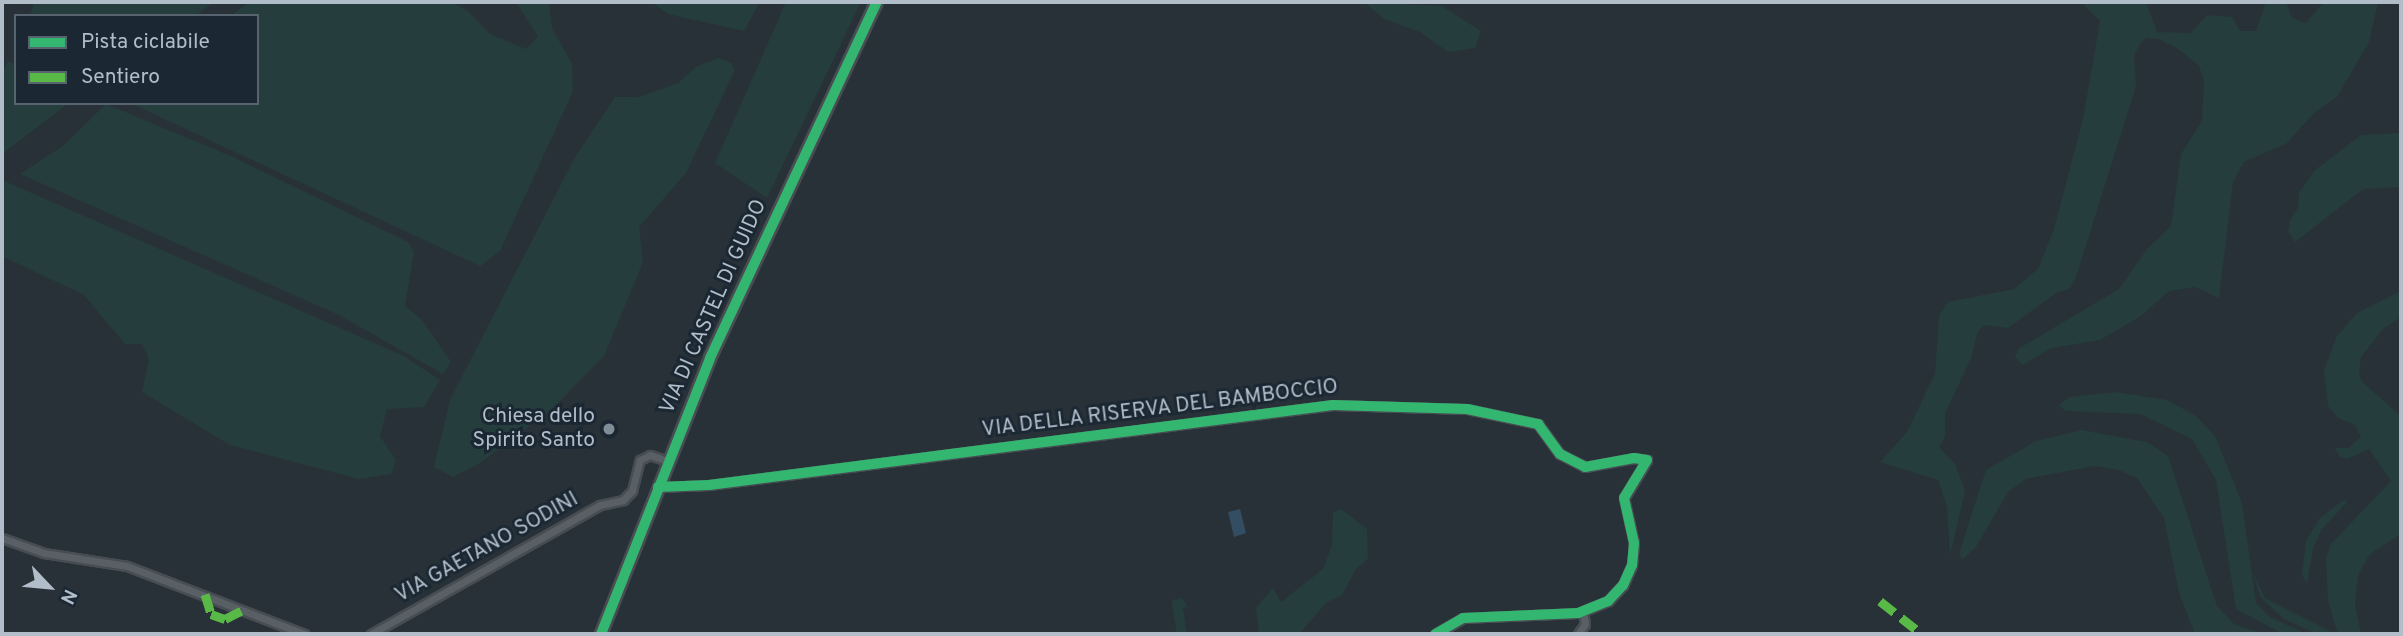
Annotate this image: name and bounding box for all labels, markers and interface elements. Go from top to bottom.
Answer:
legend [14,14,259,105]
text: Pista ciclabile [81,29,210,56]
text: Sentiero [81,64,160,91]
street label: VIA DI CASTEL DI GUIDO [655,195,773,419]
street label: VIA DELLA RISERVA DEL BAMBOCCIO [979,374,1341,444]
place label: Chiesa dello Spirito Santo [473,404,595,454]
marker: Chiesa dello Spirito Santo [601,421,617,437]
street label: VIA GAETANO SODINI [391,487,583,609]
north arrow [14,552,84,622]
text: N [54,585,82,608]

